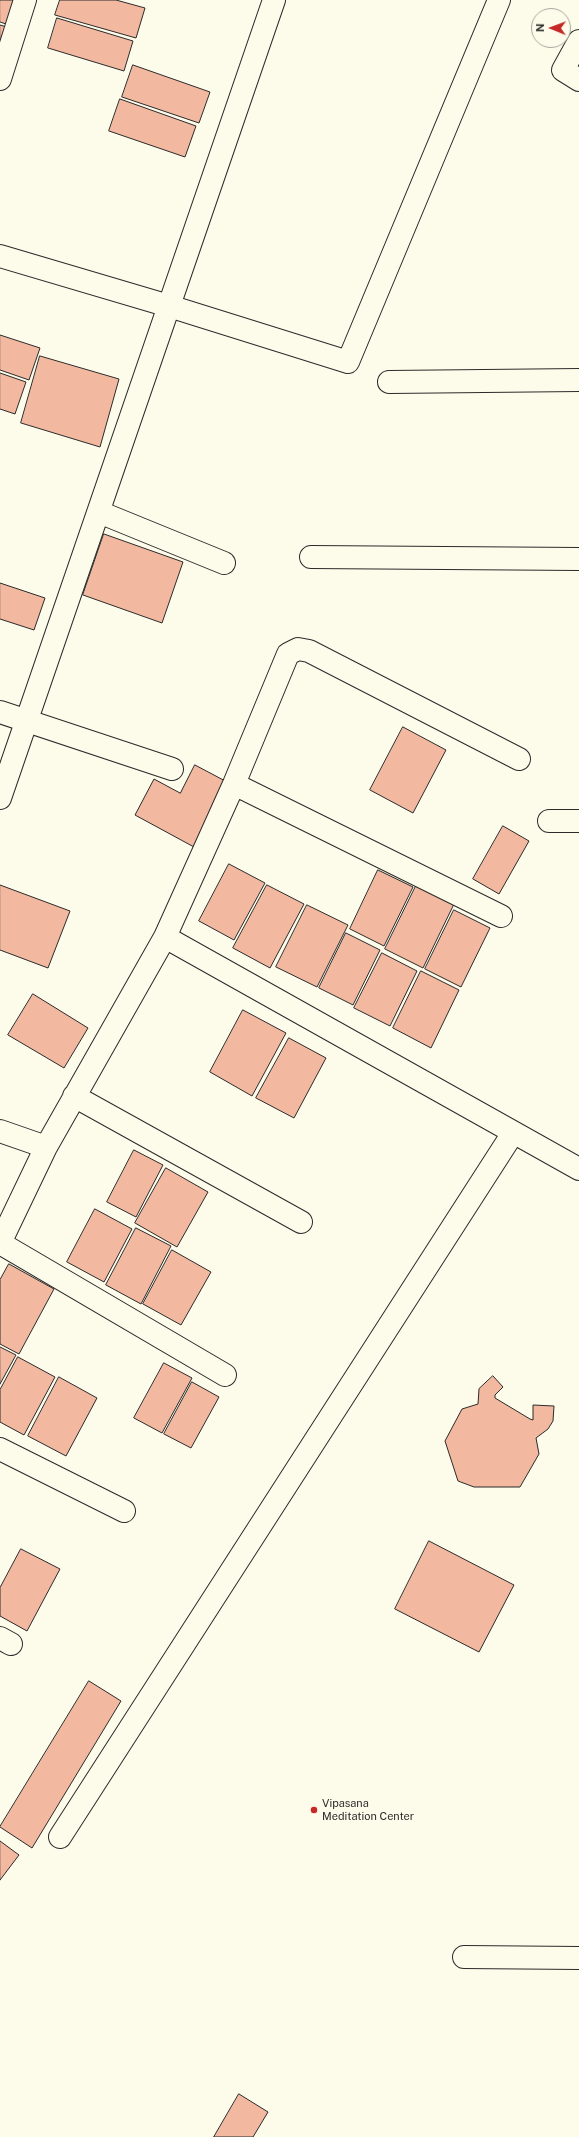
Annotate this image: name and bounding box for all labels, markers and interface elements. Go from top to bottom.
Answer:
north arrow [531,8,571,48]
text: N [534,23,546,32]
place label: Vipasana Meditation Center [322,1797,414,1823]
marker: Vipasana Meditation Center [309,1805,319,1815]

